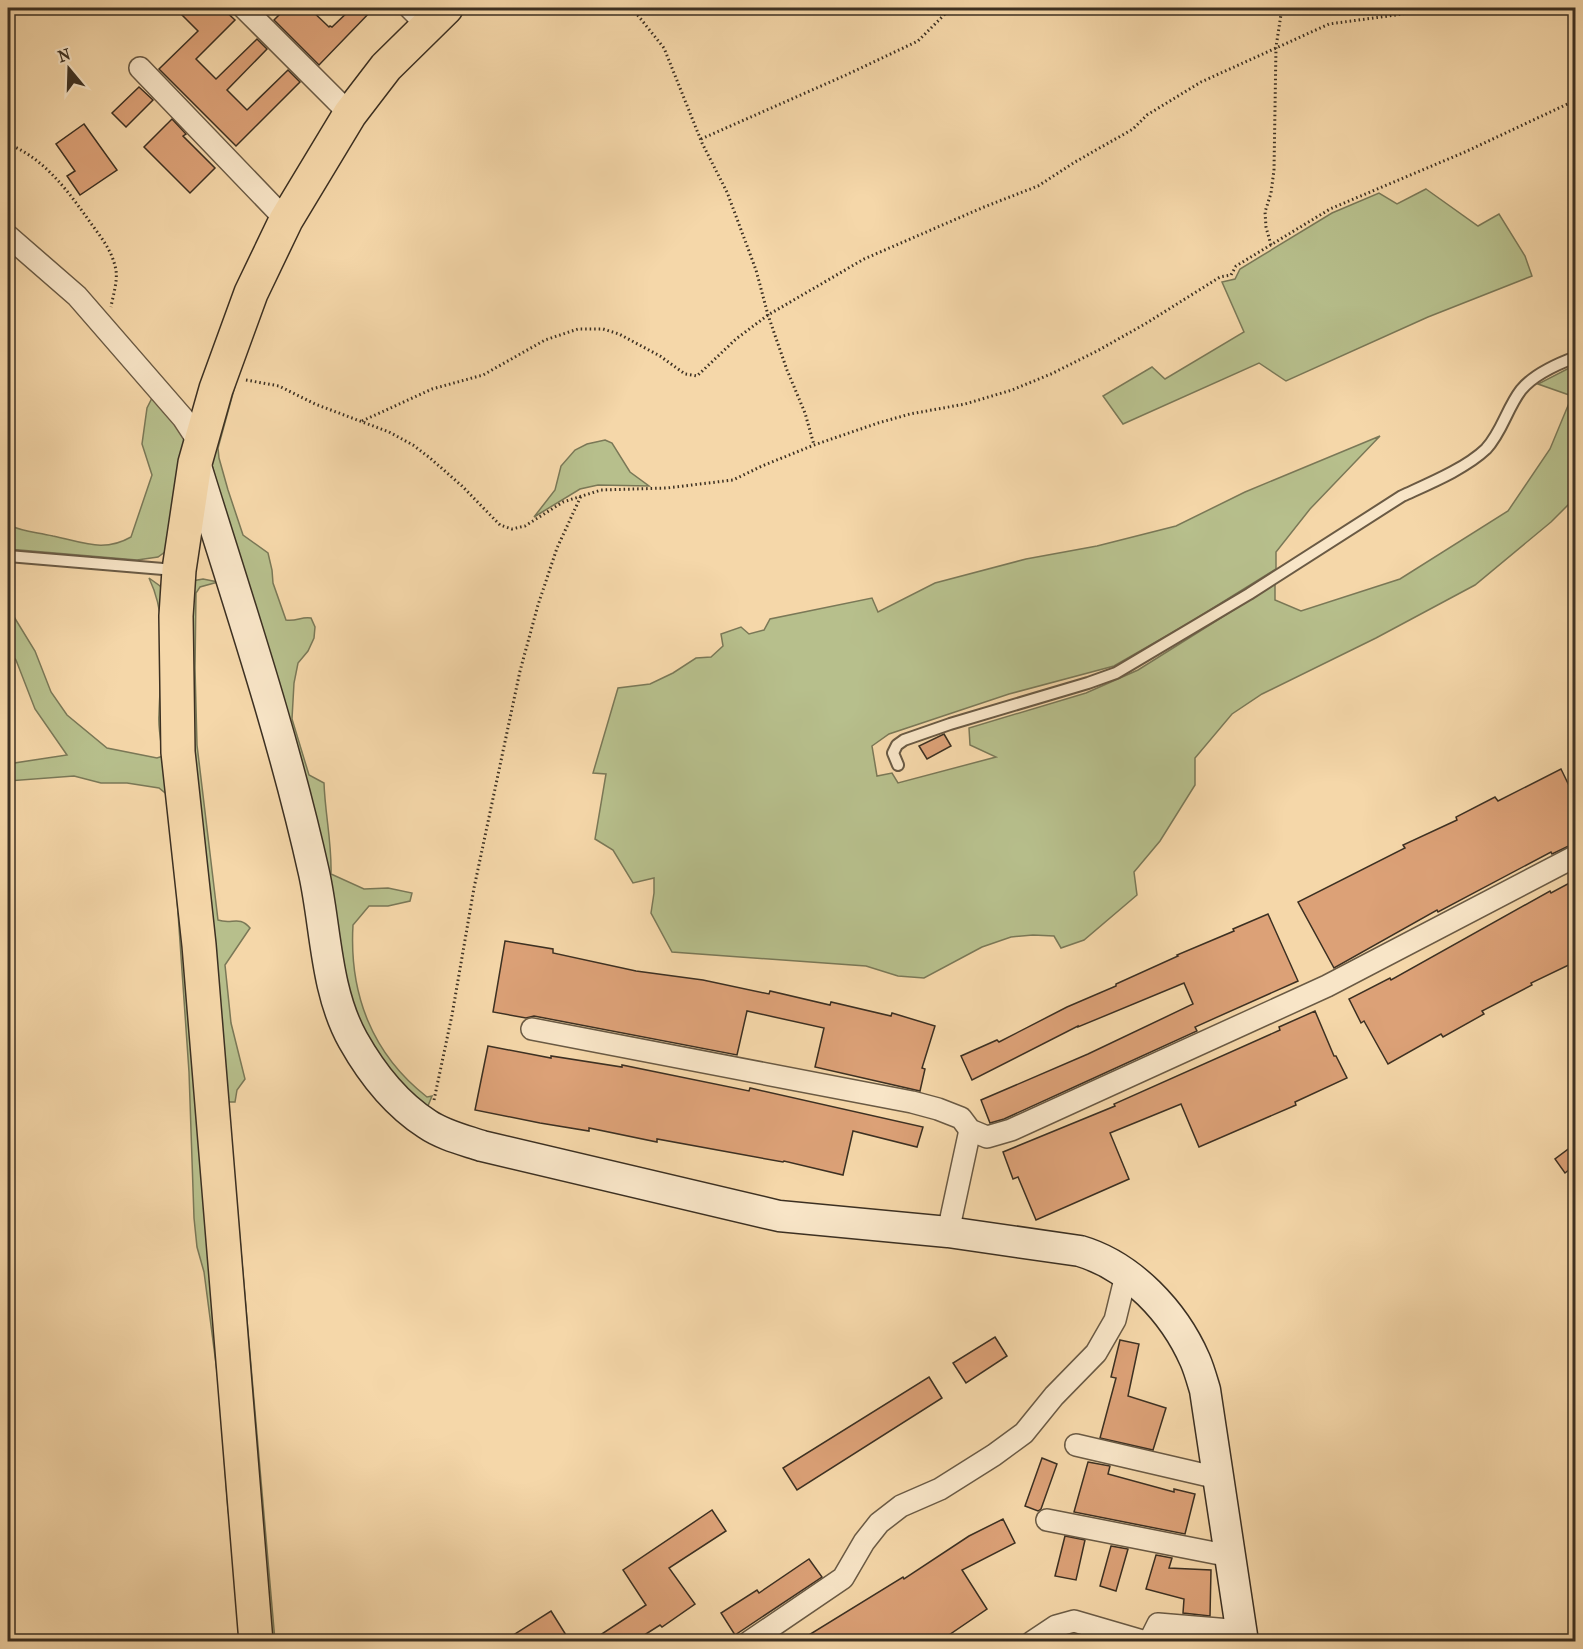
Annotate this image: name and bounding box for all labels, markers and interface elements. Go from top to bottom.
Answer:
north arrow [39,39,99,99]
text: N [55,44,74,66]

